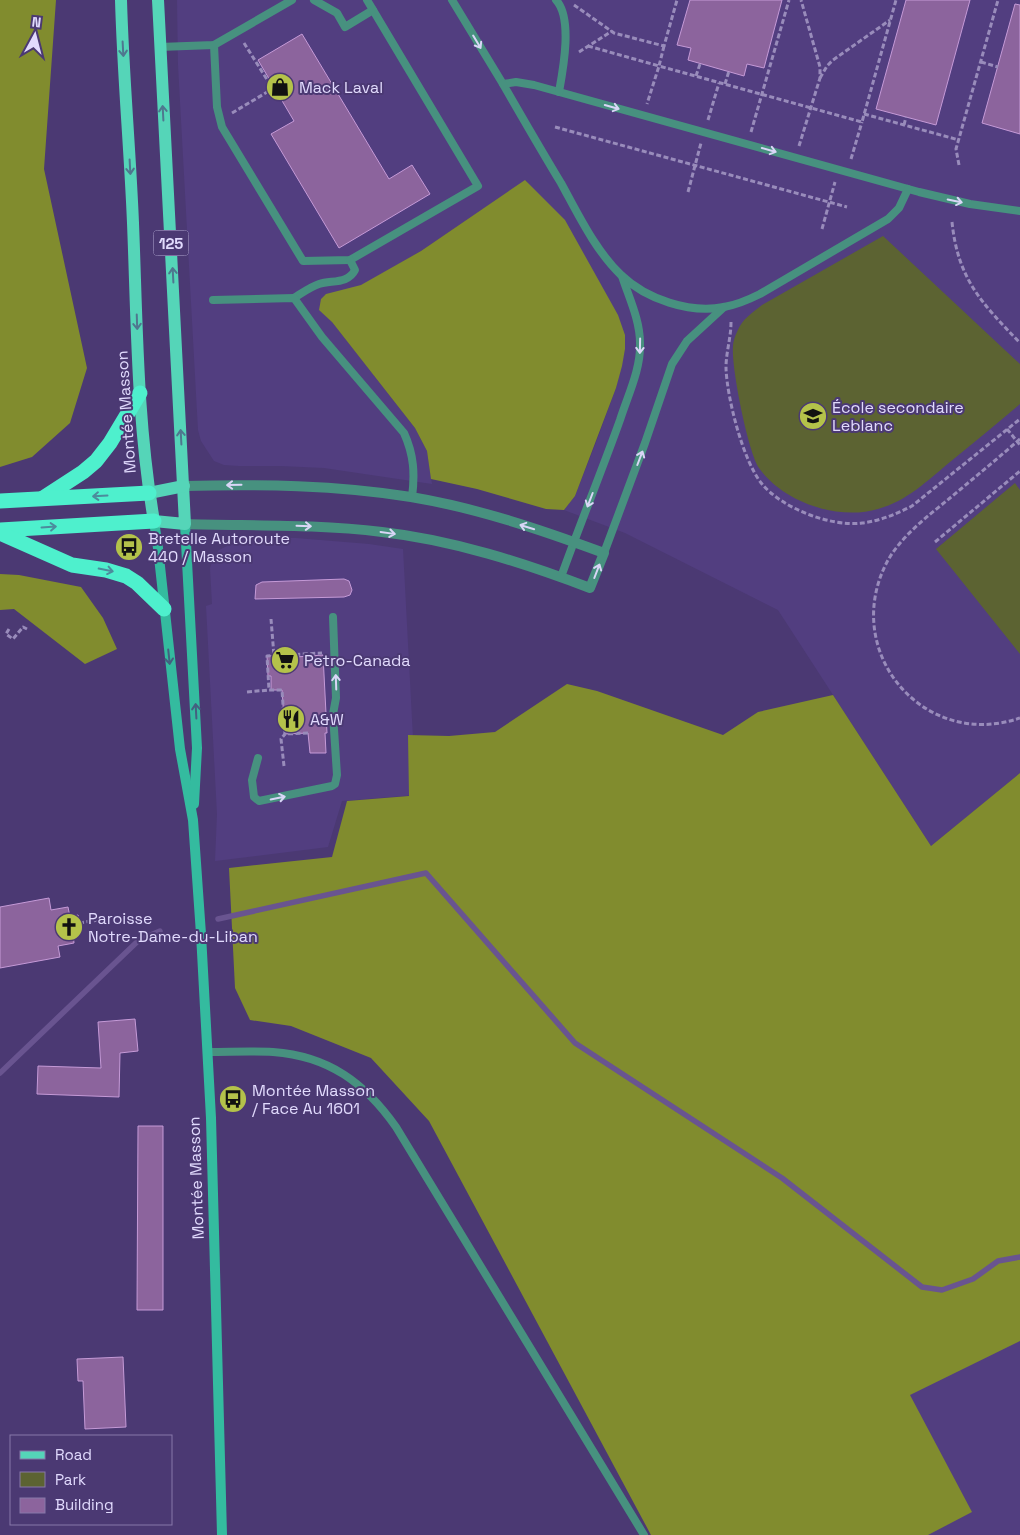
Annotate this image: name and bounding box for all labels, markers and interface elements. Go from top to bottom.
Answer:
north arrow [10,10,60,60]
text: N [31,13,42,32]
one-way arrow [472,34,482,48]
one-way arrow [119,40,128,56]
shop icon: Mack Laval [265,72,295,102]
place label: Mack Laval [299,77,383,98]
one-way arrow [604,103,620,113]
one-way arrow [159,105,168,121]
one-way arrow [760,146,776,156]
one-way arrow [125,159,134,175]
one-way arrow [947,197,963,206]
road number: 125 [154,230,188,256]
one-way arrow [168,267,177,283]
one-way arrow [132,314,142,330]
one-way arrow [635,337,644,353]
street label: Montée Masson [111,350,141,474]
place label: École secondaire Leblanc [832,397,964,436]
school or university icon: École secondaire Leblanc [798,401,828,431]
one-way arrow [177,429,186,445]
one-way arrow [635,451,645,466]
one-way arrow [226,480,242,490]
one-way arrow [92,491,108,500]
one-way arrow [585,492,595,507]
one-way arrow [296,521,312,530]
one-way arrow [520,521,536,531]
one-way arrow [40,523,56,532]
place label: Bretelle Autoroute 440 / Masson [148,528,290,567]
one-way arrow [379,528,395,538]
bus stop icon: Bretelle Autoroute 440 / Masson [114,532,144,562]
one-way arrow [593,563,602,579]
one-way arrow [97,566,113,575]
supermarket icon: Petro-Canada [270,645,300,675]
one-way arrow [164,649,174,665]
place label: Petro-Canada [304,650,411,671]
one-way arrow [331,674,341,690]
one-way arrow [191,703,200,719]
restaurant icon: A&W [276,704,306,734]
place label: A&W [310,709,344,730]
one-way arrow [269,792,285,802]
place label: Paroisse Notre-Dame-du-Liban [88,908,258,947]
church icon: Paroisse Notre-Dame-du-Liban [54,912,84,942]
place label: Montée Masson / Face Au 1601 [252,1080,375,1119]
bus stop icon: Montée Masson / Face Au 1601 [218,1084,248,1114]
street label: Montée Masson [183,1116,209,1240]
legend [10,1435,172,1525]
text: Road [55,1445,92,1464]
text: Park [55,1470,86,1489]
text: Building [55,1495,114,1514]

